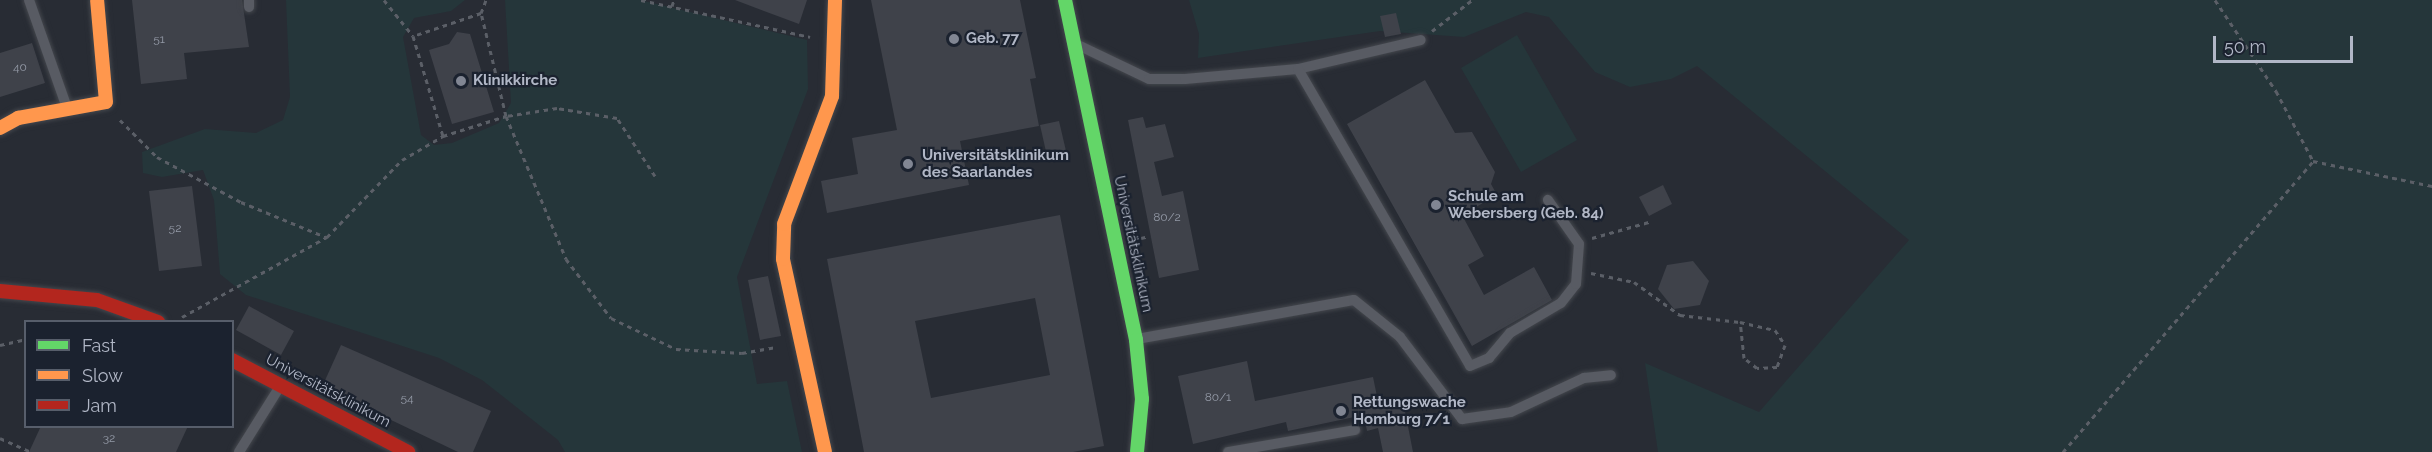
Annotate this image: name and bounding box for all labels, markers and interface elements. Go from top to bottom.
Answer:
scale bar [2216,24,2356,62]
place label: Geb. 77 [966,30,1019,48]
marker: Geb. 77 [947,32,961,46]
house number: 51 [153,33,165,47]
text: 50 m [2224,36,2266,57]
house number: 40 [13,61,27,75]
place label: Klinikkirche [473,72,557,90]
marker: Klinikkirche [454,74,468,88]
place label: Universitätsklinikum des Saarlandes [922,146,1069,181]
marker: Universitätsklinikum des Saarlandes [899,155,917,173]
street label: Universitätsklinikum [1110,174,1156,314]
place label: Schule am Webersberg (Geb. 84) [1448,187,1604,222]
marker: Schule am Webersberg (Geb. 84) [1429,198,1443,212]
house number: 80/2 [1153,211,1181,225]
house number: 52 [169,222,181,236]
legend [24,320,234,428]
text: Fast [82,335,116,356]
street label: Universitätsklinikum [262,350,394,432]
text: Slow [82,365,123,386]
house number: 80/1 [1205,391,1231,405]
house number: 54 [400,392,414,406]
place label: Rettungswache Homburg 7/1 [1353,393,1466,428]
text: Jam [82,395,117,416]
marker: Rettungswache Homburg 7/1 [1334,404,1348,418]
house number: 32 [103,432,115,446]

